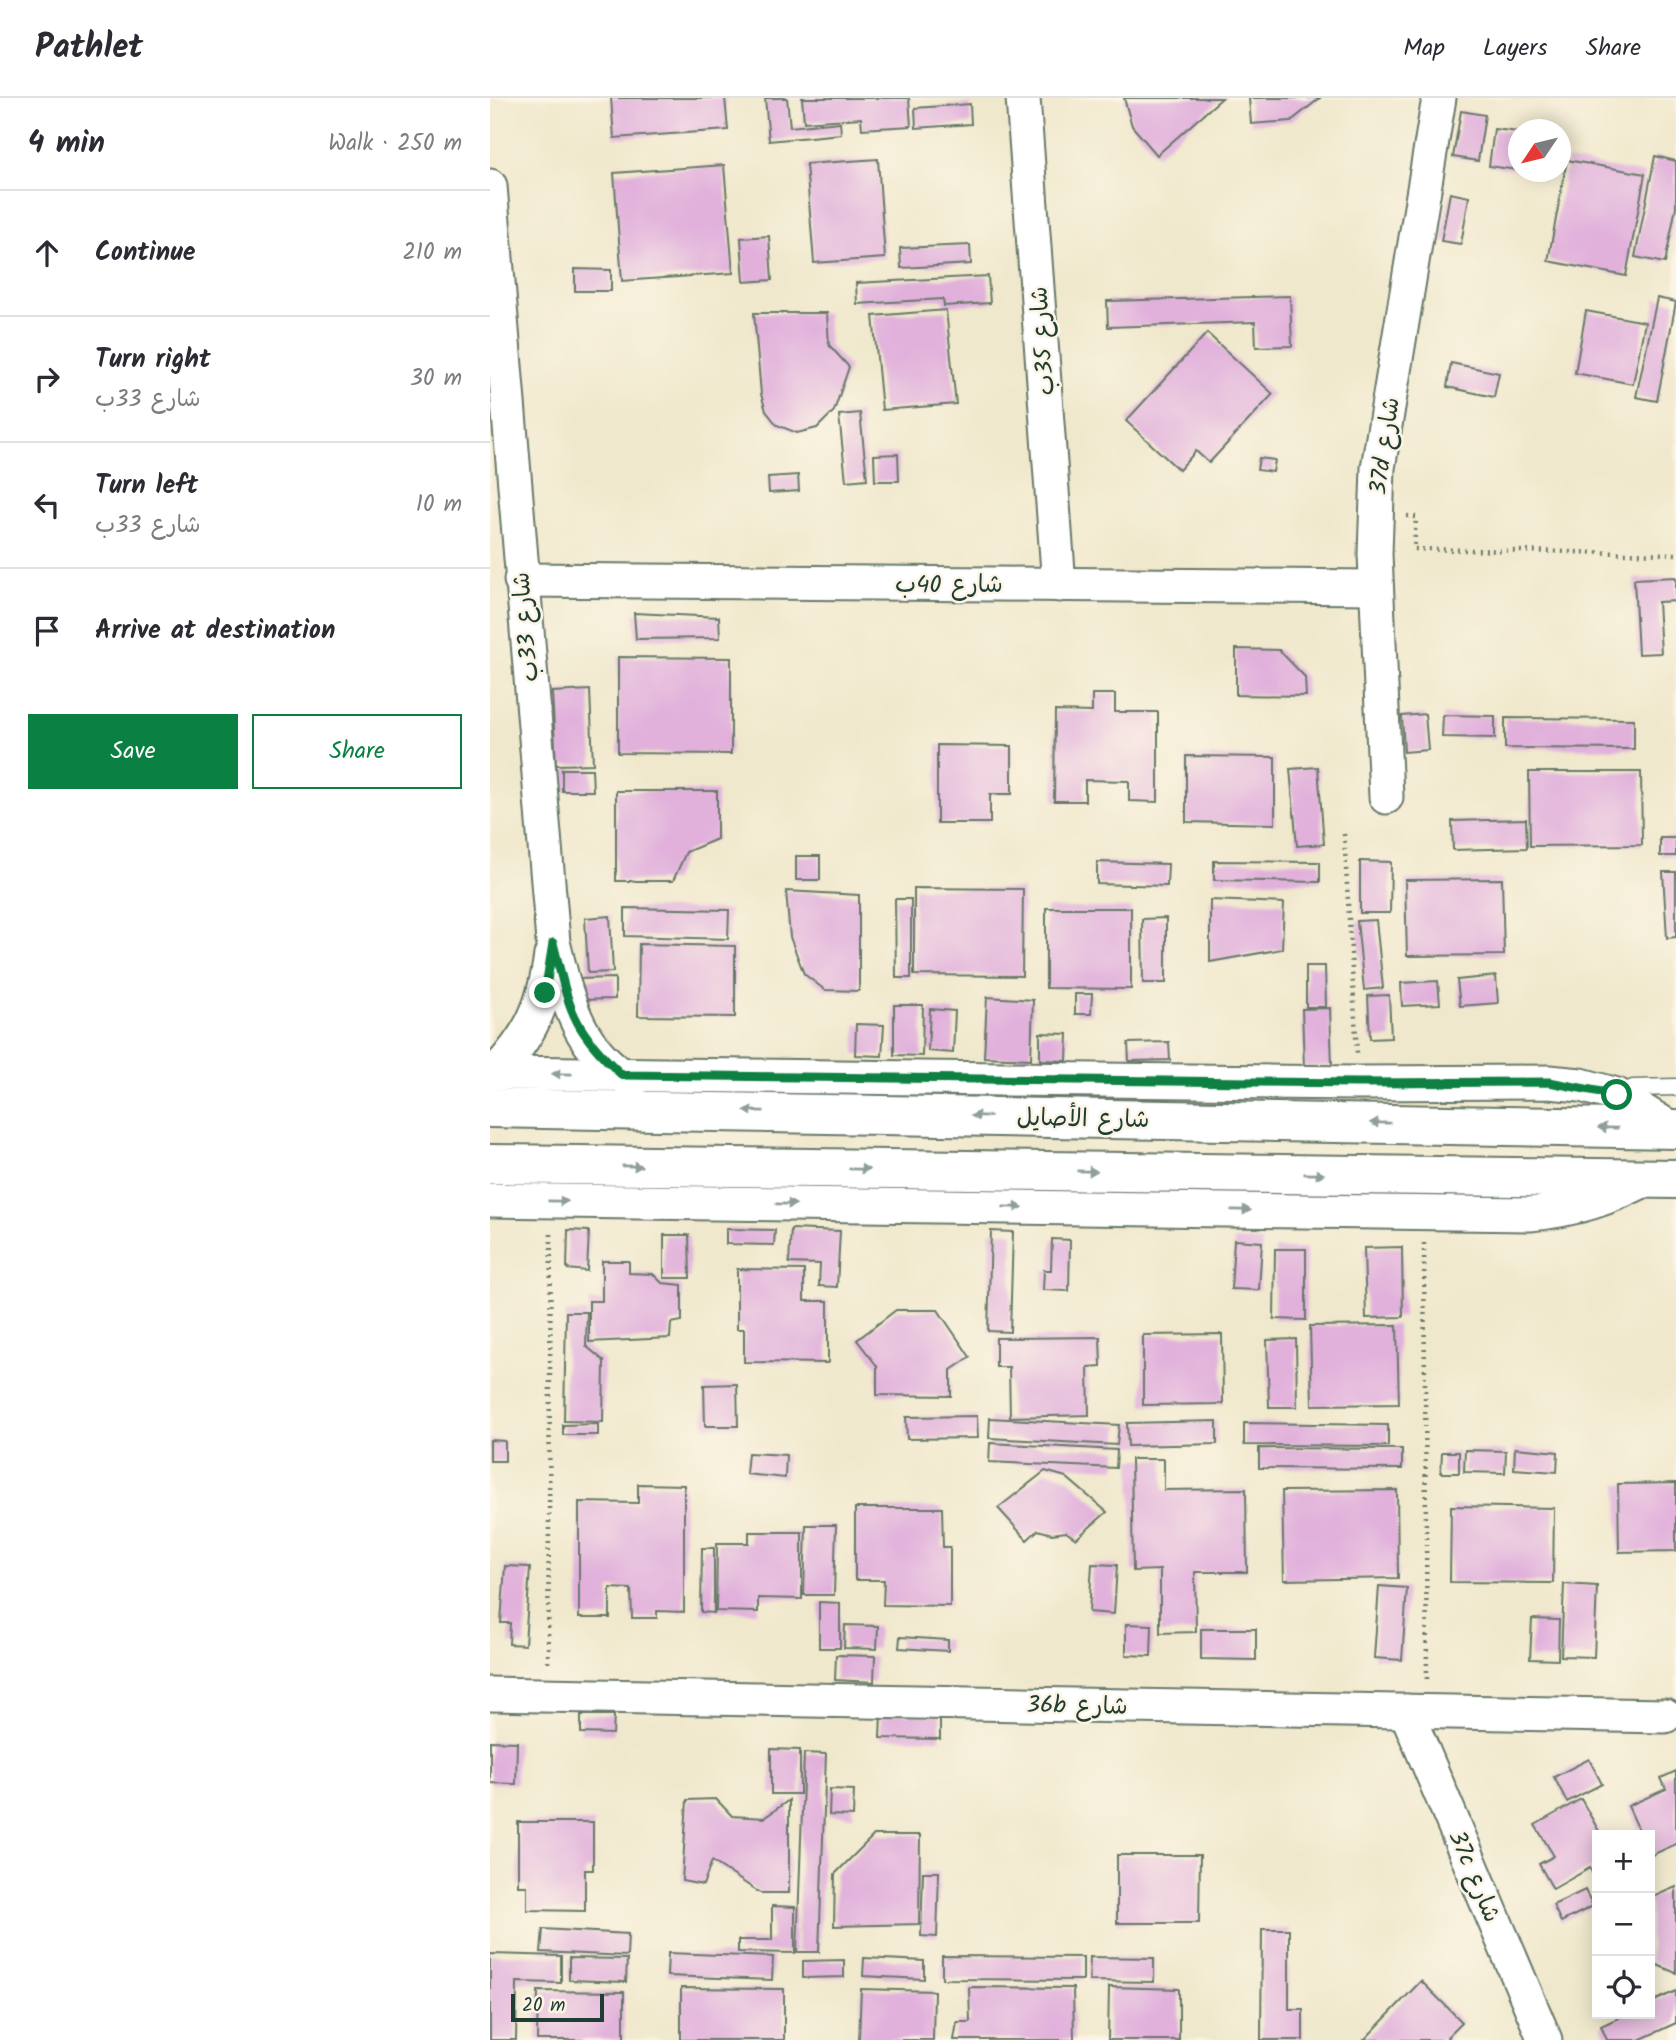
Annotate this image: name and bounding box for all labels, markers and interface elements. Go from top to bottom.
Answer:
text: Pathlet [35,22,143,75]
text: Map [1403,29,1445,68]
text: Layers [1483,29,1547,68]
text: Share [1585,29,1641,68]
north arrow [1508,119,1571,182]
text: 4 min [28,120,105,168]
text: Walk · 250 m [328,126,462,162]
text: Continue [95,232,196,274]
icon: ahead [28,234,66,272]
text: 210 m [402,235,462,271]
street label: شارع 35ب [1020,285,1067,397]
text: Turn right [95,339,211,381]
icon: right [28,360,66,398]
text: 30 m [410,361,462,397]
text: شارع 33ب [95,382,201,418]
street label: 37d شارع [1359,395,1412,498]
text: Turn left [95,465,198,507]
icon: left [28,486,66,524]
text: 10 m [416,487,462,523]
text: شارع 33ب [95,508,201,544]
street label: شارع 40ب [895,566,1003,605]
street label: شارع 33ب [502,570,551,683]
text: Arrive at destination [95,610,335,652]
icon: arrive [28,612,66,650]
button: Save [28,714,238,789]
button: Share [252,714,462,789]
route end [529,977,560,1008]
one-way arrow [550,1068,572,1080]
route start [1601,1079,1632,1110]
street label: شارع الأصايل [1016,1099,1150,1140]
one-way arrow [743,1106,765,1117]
one-way arrow [970,1110,992,1121]
one-way arrow [1369,1118,1391,1129]
one-way arrow [1597,1122,1619,1133]
one-way arrow [621,1160,643,1172]
one-way arrow [848,1163,870,1175]
one-way arrow [1076,1165,1098,1177]
one-way arrow [1303,1168,1325,1180]
one-way arrow [547,1195,569,1207]
one-way arrow [775,1198,797,1210]
one-way arrow [1002,1201,1024,1213]
one-way arrow [1230,1204,1252,1216]
street label: 36b شارع [1026,1686,1128,1727]
street label: 37c شارع [1437,1824,1511,1929]
map controls [1592,1830,1655,2019]
button: + [1592,1830,1655,1893]
button: − [1592,1893,1655,1956]
button: locate [1592,1956,1655,2019]
scale bar [511,1991,604,2023]
text: 20 m [522,1991,565,2021]

